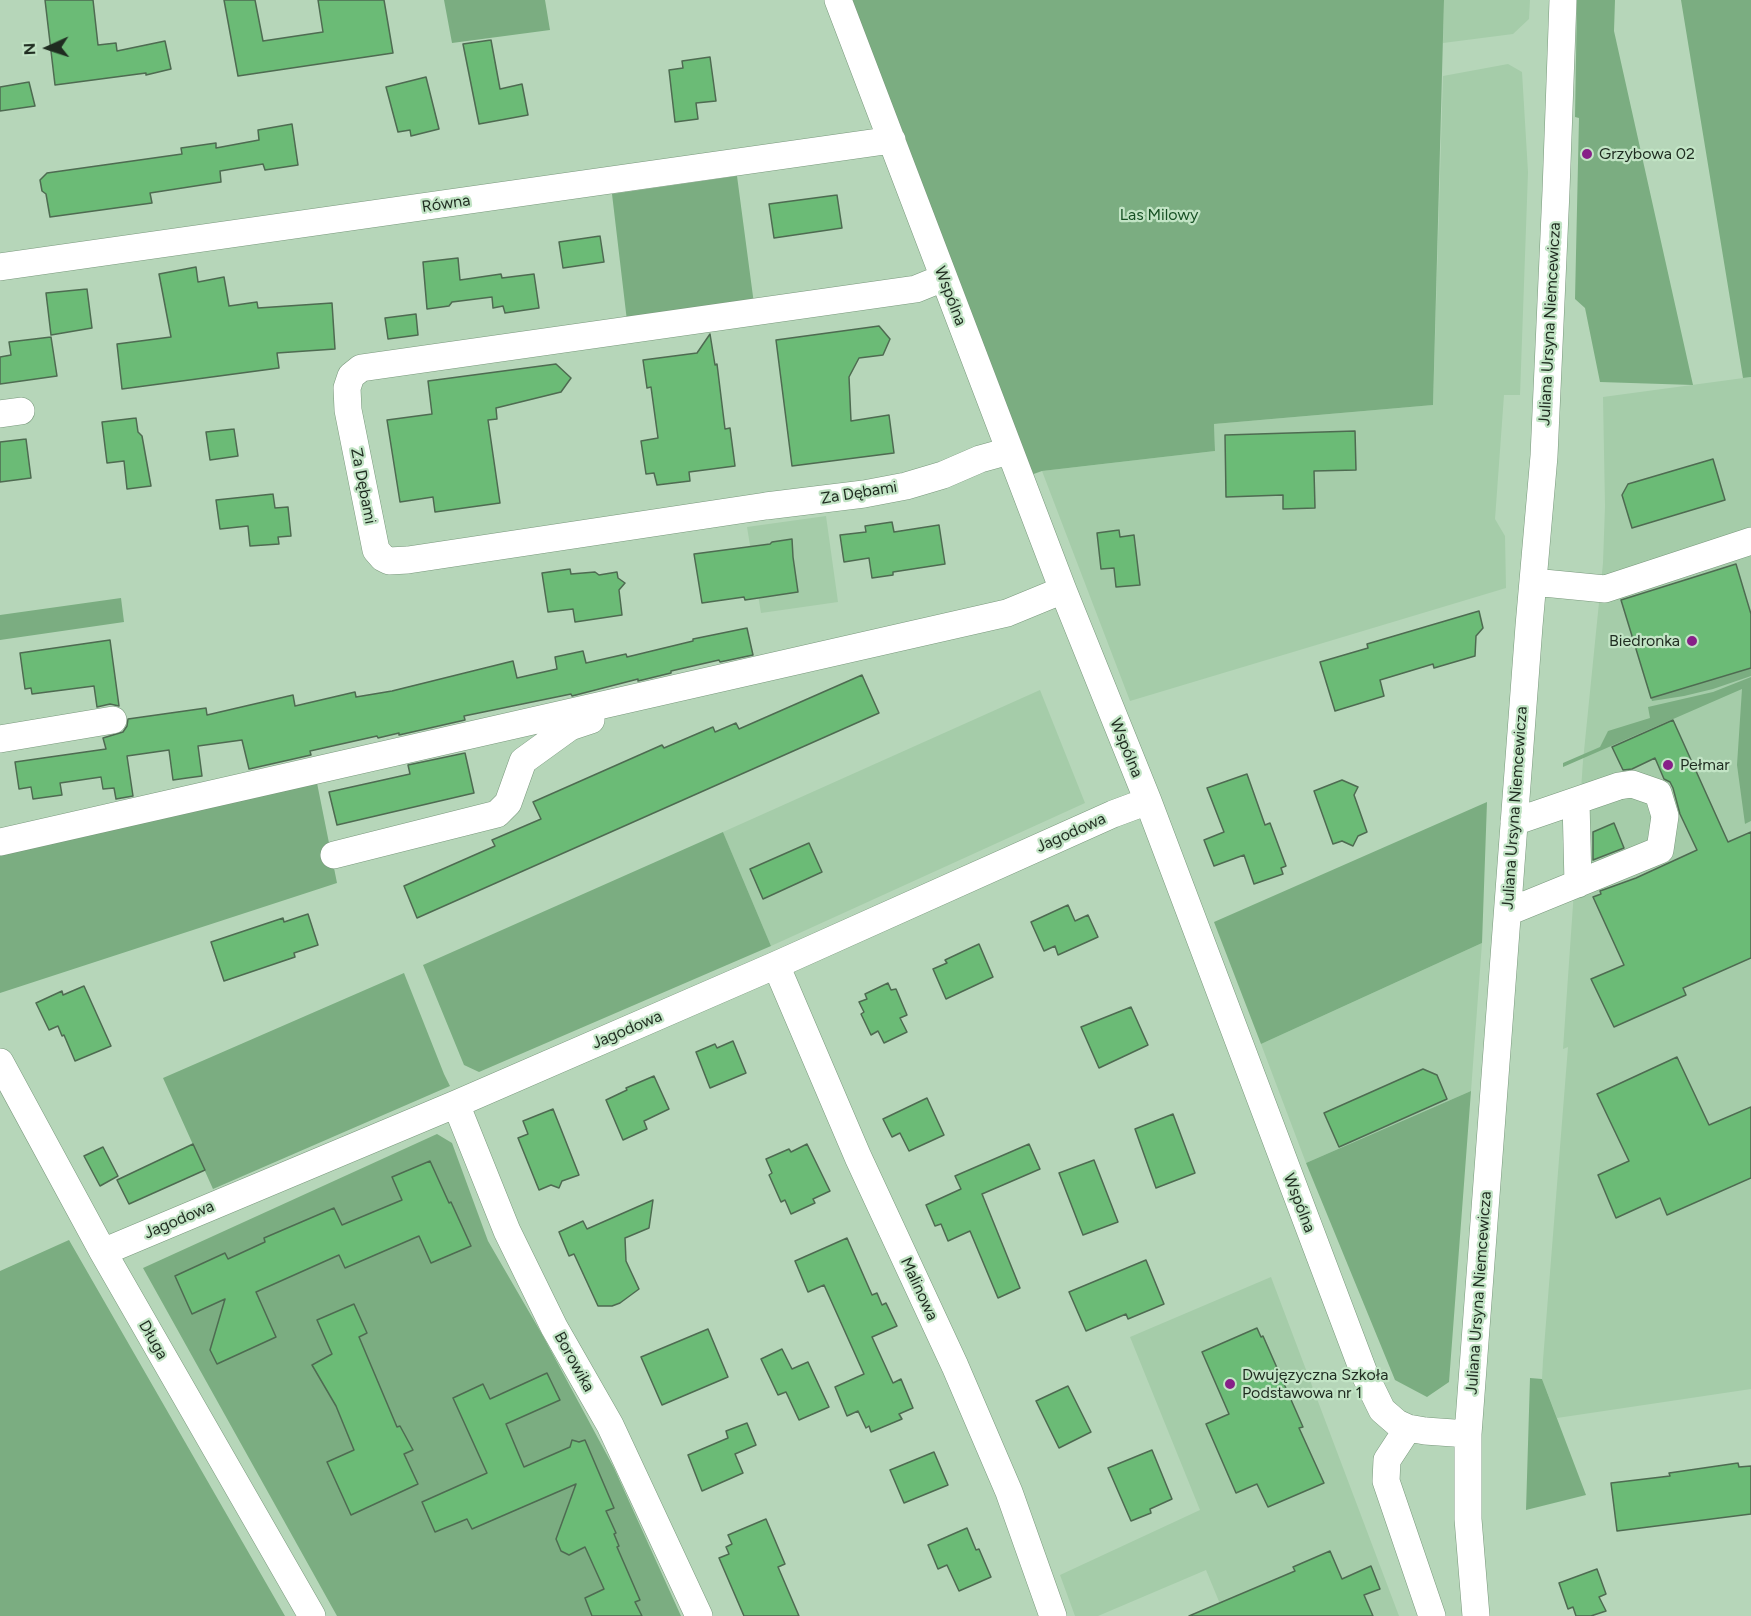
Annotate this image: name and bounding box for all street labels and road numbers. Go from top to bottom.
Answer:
street label: Równa [421,191,471,217]
street label: Juliana Ursyna Niemcewicza [1535,222,1565,426]
street label: Wspólna [930,264,970,328]
street label: Za Dębami [346,446,380,526]
street label: Za Dębami [819,477,899,509]
street label: Juliana Ursyna Niemcewicza [1498,706,1532,910]
street label: Wspólna [1105,716,1147,780]
street label: Jagodowa [1033,809,1109,857]
street label: Jagodowa [589,1007,665,1053]
street label: Wspólna [1279,1171,1319,1235]
street label: Juliana Ursyna Niemcewicza [1462,1191,1496,1395]
street label: Jagodowa [141,1197,217,1243]
street label: Malinowa [896,1254,942,1324]
street label: Długa [134,1317,172,1363]
street label: Borowika [550,1329,598,1395]

